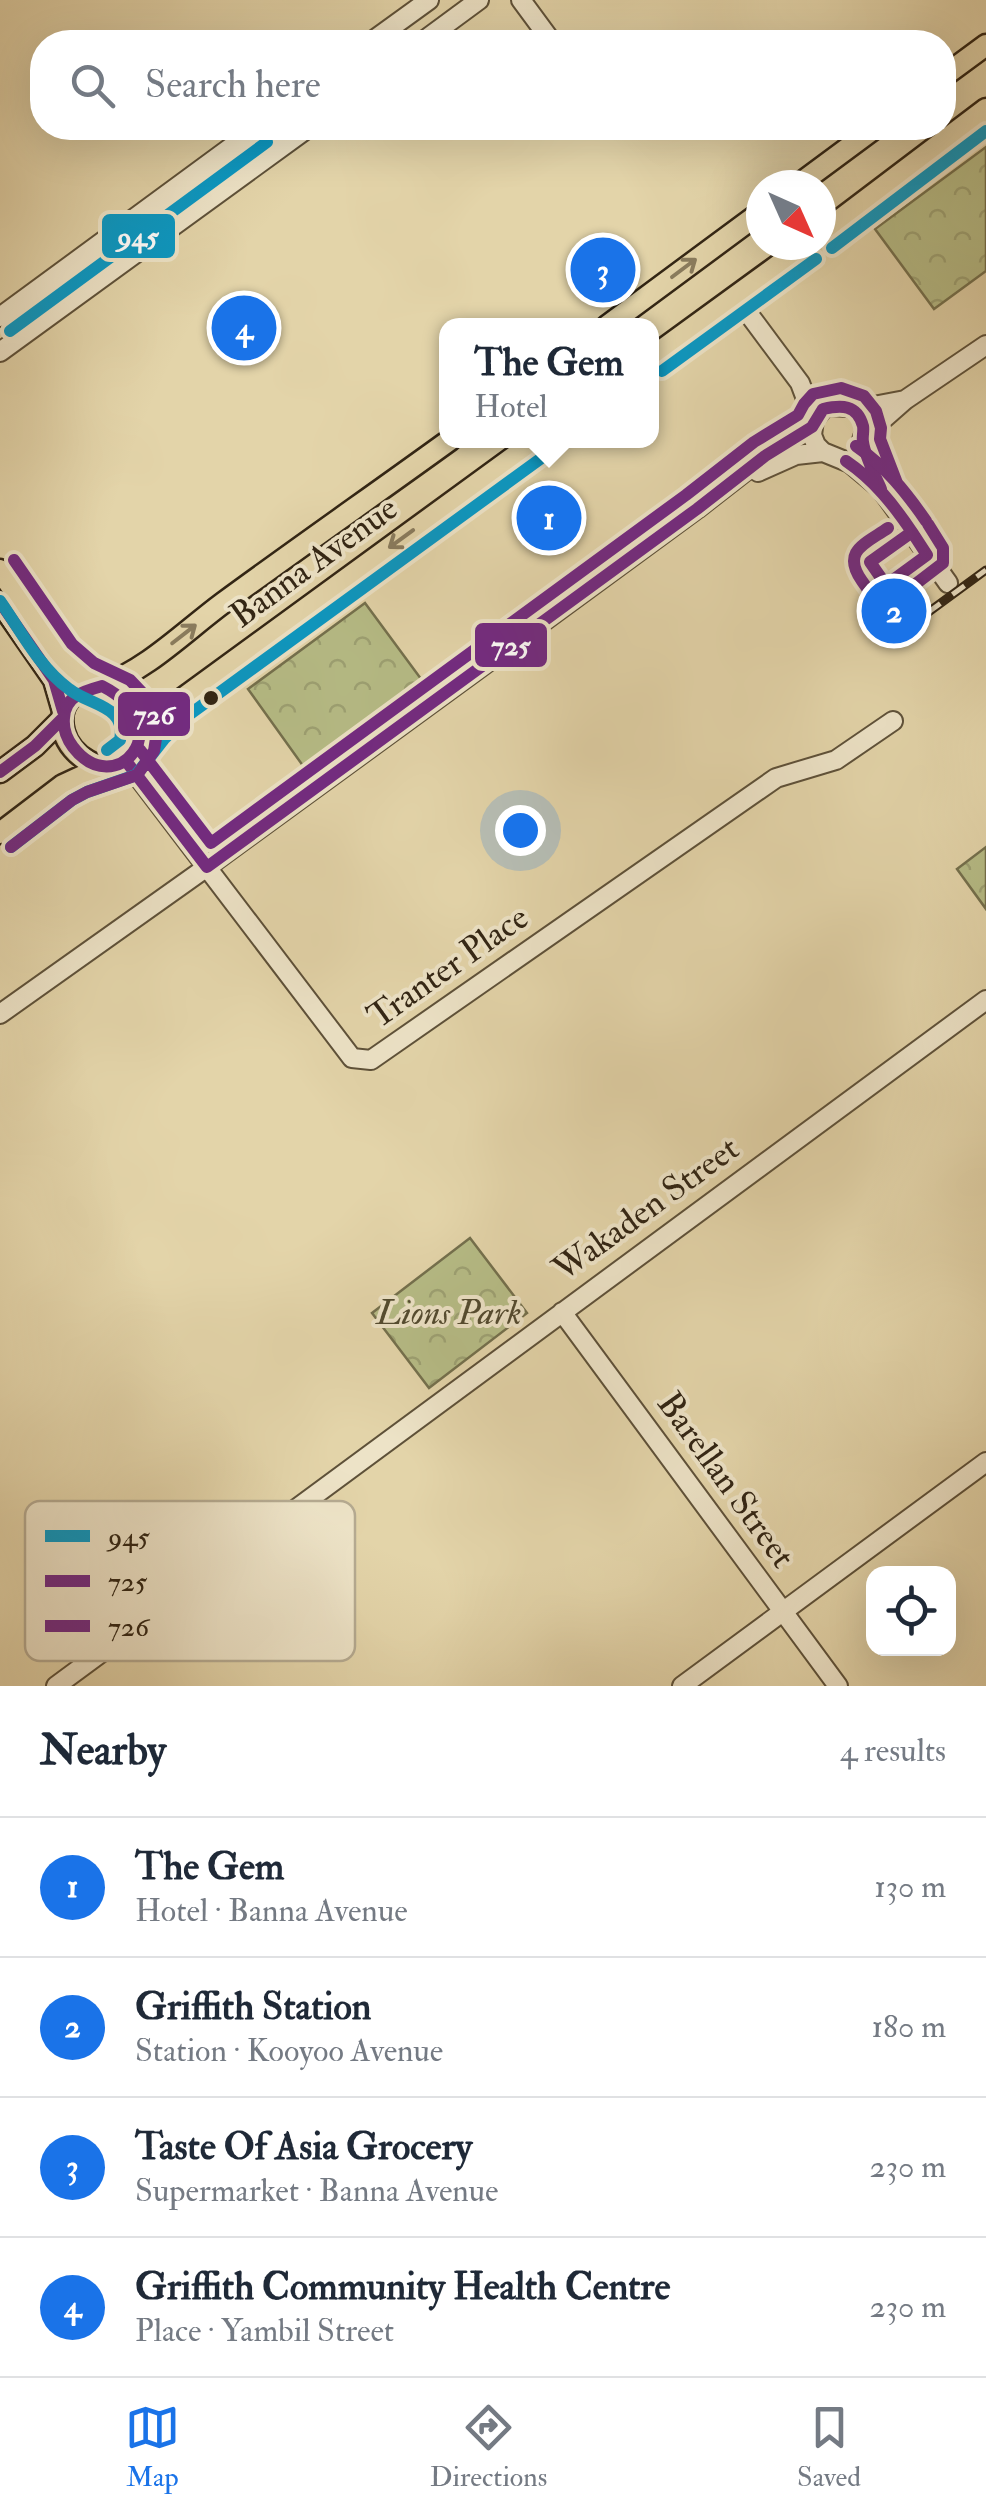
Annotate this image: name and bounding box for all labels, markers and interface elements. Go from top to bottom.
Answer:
search box [30,30,956,140]
icon: search [65,58,120,113]
text: Search here [145,61,321,109]
north arrow [746,170,836,260]
line badge: 945 [100,212,177,260]
text: 945 [114,220,160,255]
pin: 3 [570,232,636,308]
one-way arrow [670,258,697,279]
pin: 4 [212,290,276,366]
popup [439,318,659,448]
text: The Gem [474,339,624,387]
text: Hotel [474,387,547,427]
pin: 1 [516,480,582,556]
street label: Banna Avenue [222,486,406,638]
one-way arrow [388,528,415,549]
pin: 2 [862,574,926,648]
line badge: 725 [473,621,549,669]
one-way arrow [170,623,196,645]
text: 725 [491,629,531,664]
unlabelled marker [201,688,221,708]
line badge: 726 [116,690,192,738]
text: 726 [133,698,176,733]
your location [495,805,546,856]
street label: Tranter Place [359,896,537,1038]
street label: Wakaden Street [544,1127,748,1292]
park label: Lions Park [374,1291,522,1335]
street label: Barellan Street [647,1383,805,1577]
legend [25,1501,355,1661]
text: 945 [106,1520,150,1555]
text: 725 [108,1565,148,1600]
map controls [866,1566,956,1656]
button: locate [866,1566,956,1656]
text: 726 [108,1610,151,1645]
text: Nearby [40,1725,166,1777]
text: 4 results [840,1731,946,1771]
text: The Gem [135,1843,284,1891]
text: 1 [67,1867,78,1907]
text: 130 m [874,1867,946,1907]
text: Hotel · Banna Avenue [135,1891,408,1931]
text: Griffith Station [135,1983,371,2031]
text: 2 [64,2007,81,2047]
text: 180 m [872,2007,946,2047]
text: Station · Kooyoo Avenue [135,2031,443,2071]
text: Taste Of Asia Grocery [135,2123,472,2171]
text: 3 [66,2147,79,2187]
text: 230 m [870,2147,946,2187]
text: Supermarket · Banna Avenue [135,2171,498,2211]
text: Griffith Community Health Centre [135,2263,670,2311]
text: 4 [64,2287,81,2327]
text: 230 m [870,2287,946,2327]
text: Place · Yambil Street [135,2311,394,2351]
tab: Map [125,2400,180,2495]
tab: Directions [430,2400,547,2495]
tab: Saved [797,2400,861,2495]

